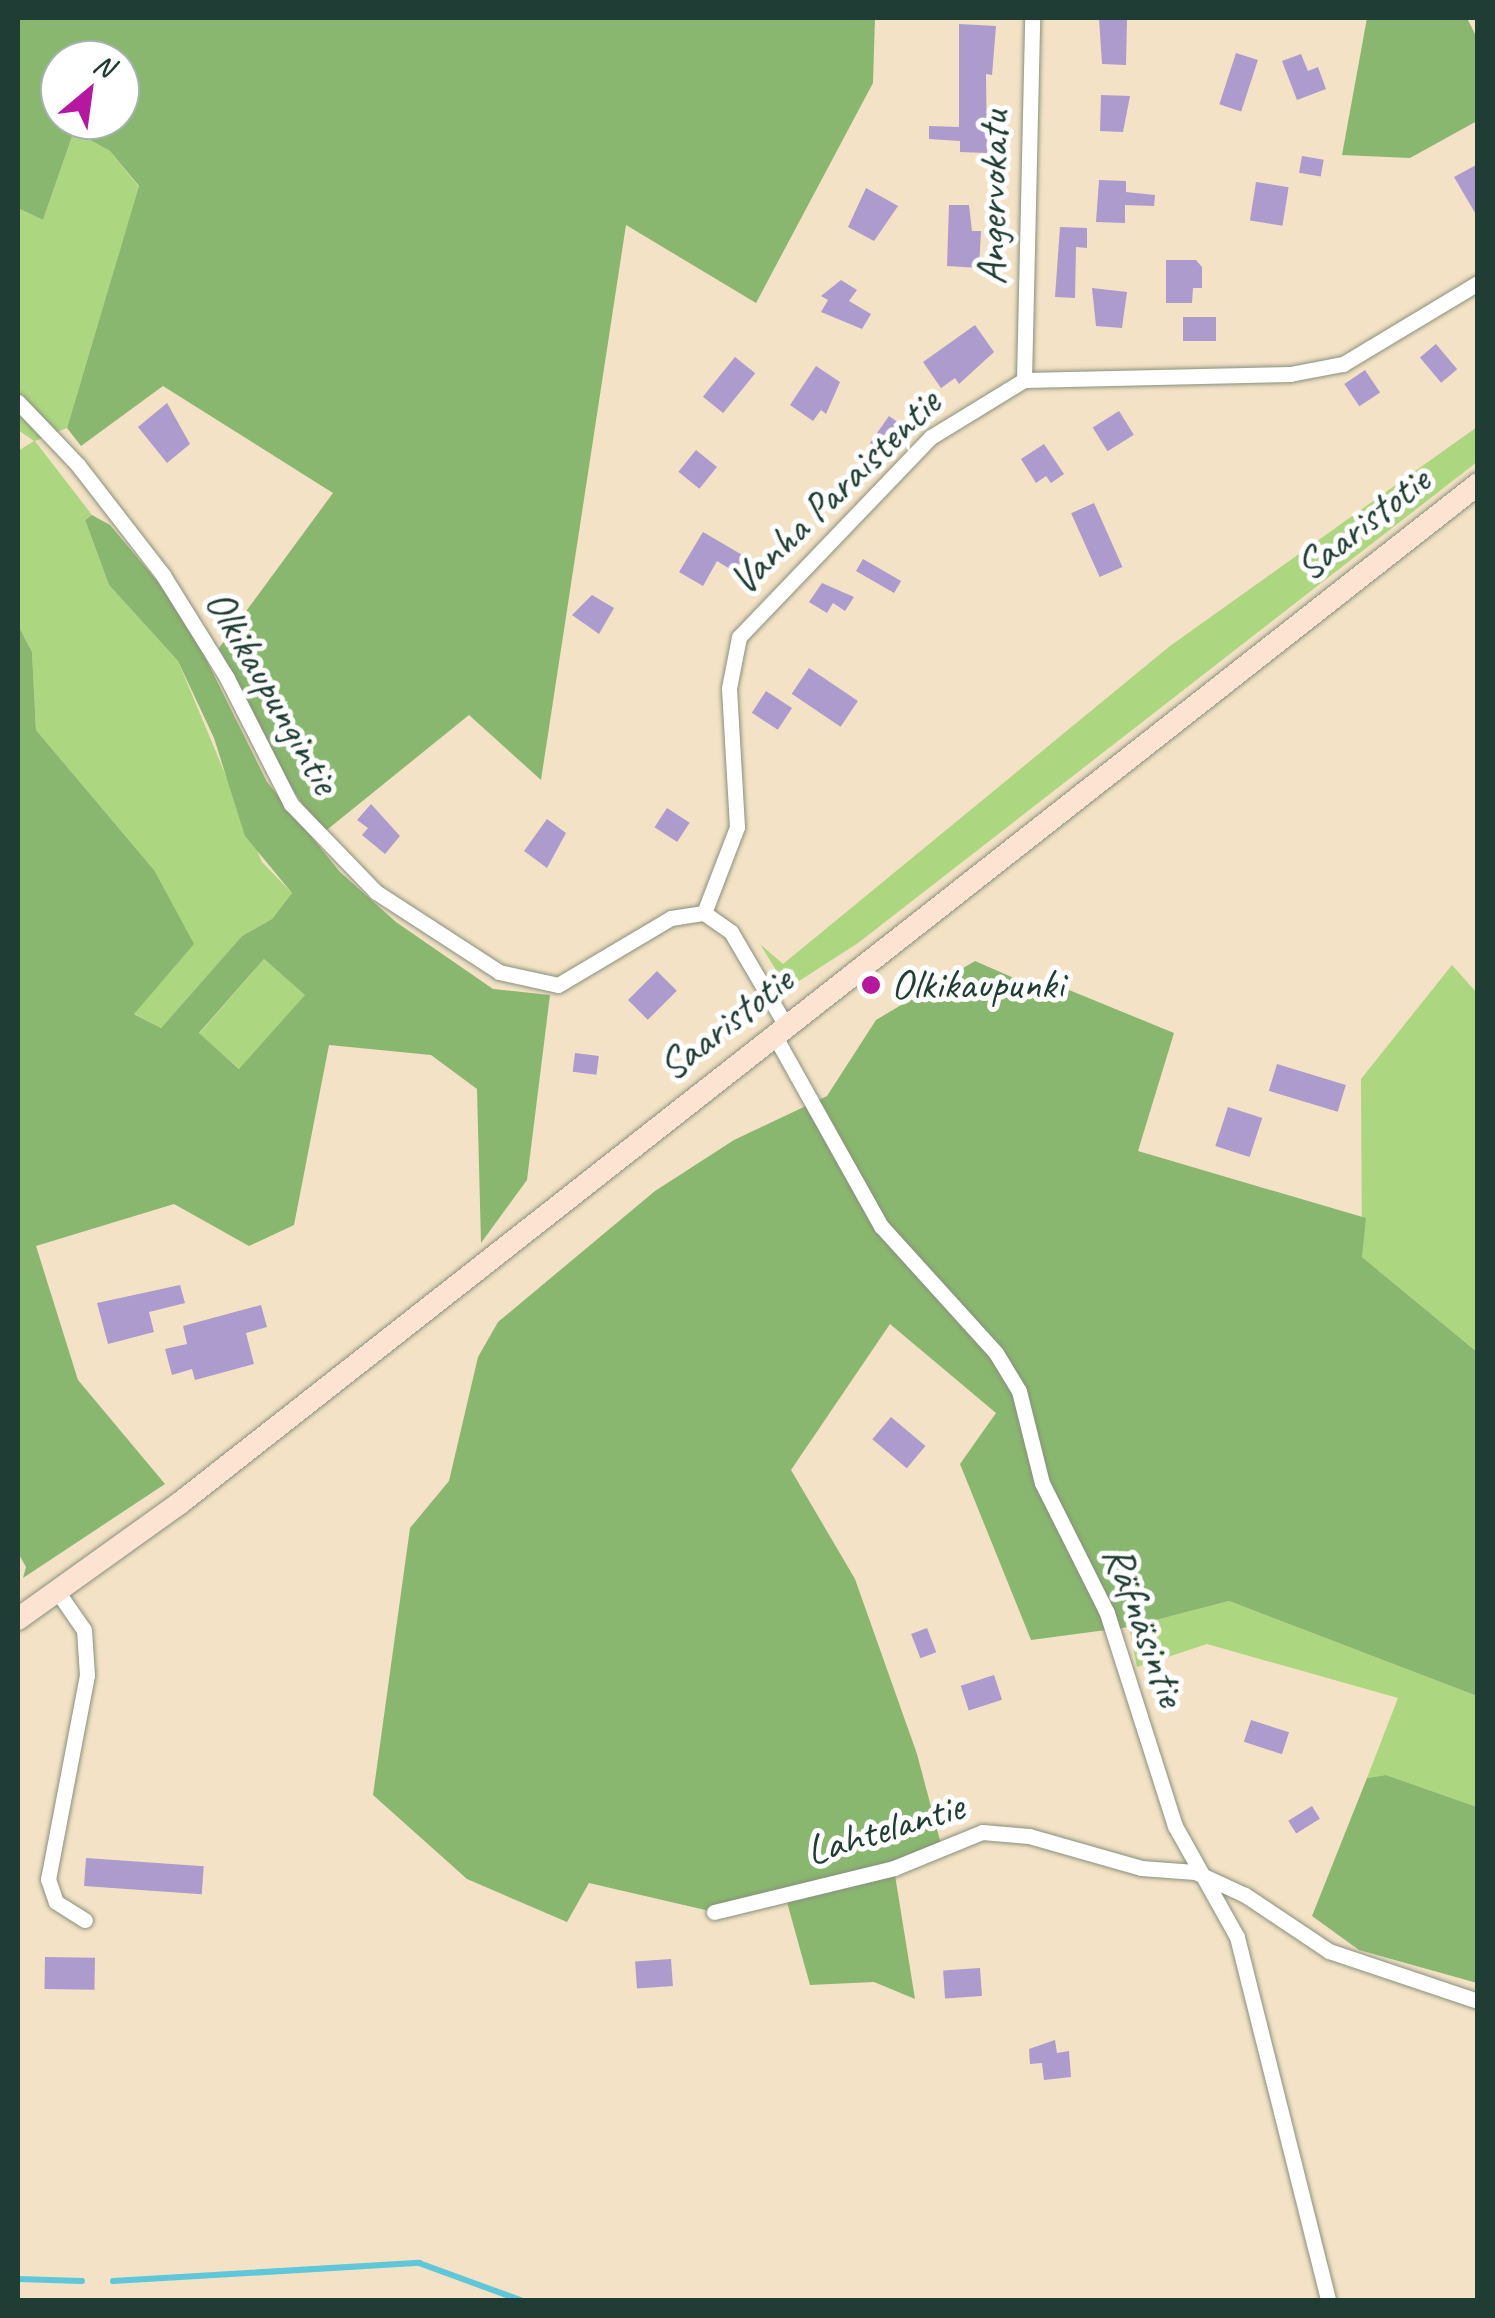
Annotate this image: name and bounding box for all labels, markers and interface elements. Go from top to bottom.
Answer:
north arrow [40,40,140,140]
text: N [88,46,120,85]
street label: Angervokatu [966,111,1020,285]
street label: Vanha Paraistentie [719,379,951,605]
street label: Saaristotie [1286,456,1440,592]
street label: Olkikaupungintie [194,581,350,803]
street label: Saaristotie [649,956,803,1092]
place label: Olkikaupunki [891,960,1064,1010]
marker: Olkikaupunki [860,974,882,996]
street label: Räfnäsintie [1092,1539,1196,1713]
street label: Lahtelantie [800,1781,970,1877]

